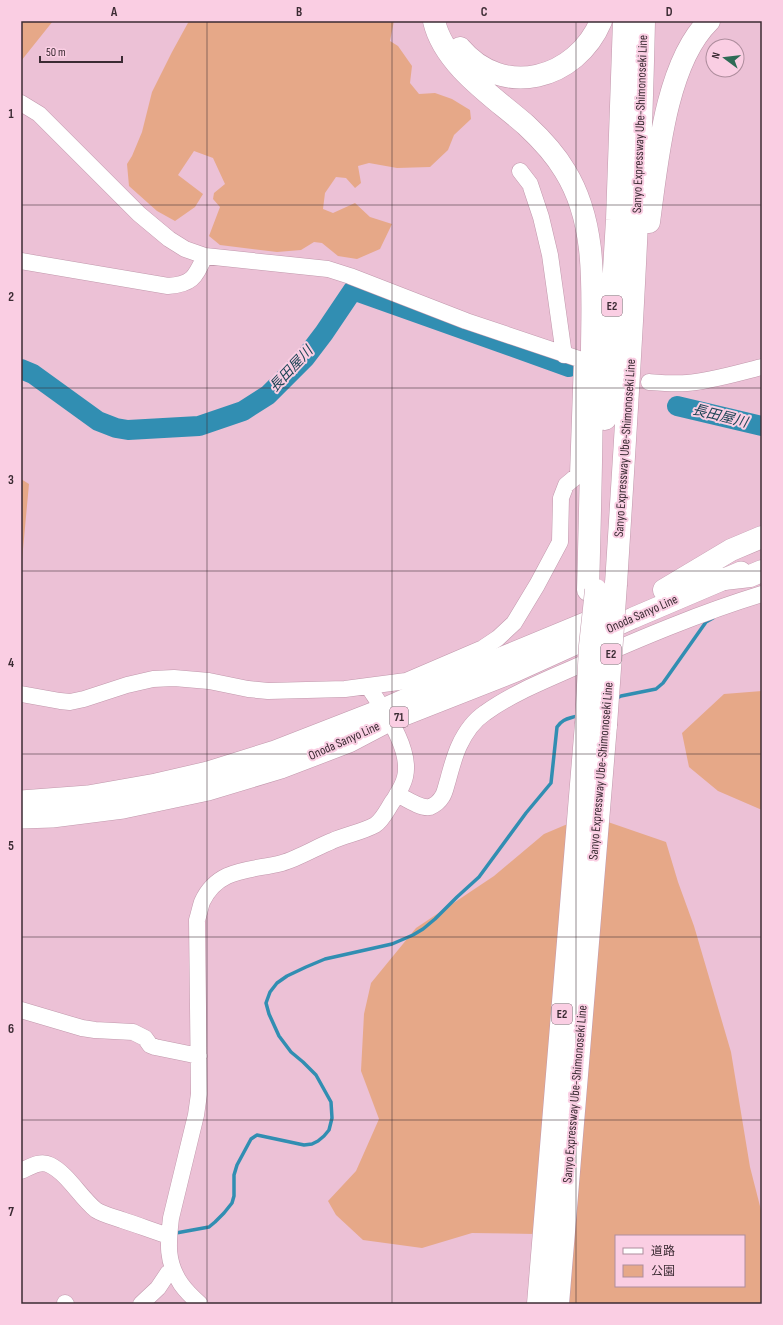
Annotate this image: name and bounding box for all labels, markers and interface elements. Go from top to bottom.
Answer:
text: A [110,4,118,20]
text: B [296,4,302,20]
text: C [481,4,488,20]
text: D [666,4,673,20]
street label: Sanyo Expressway Ube-Shimonoseki Line [629,35,651,213]
scale bar [40,38,122,64]
north arrow [705,38,745,78]
text: 50 m [46,45,66,60]
text: N [709,51,723,60]
text: 1 [8,106,14,122]
text: 2 [8,289,14,305]
road number: E2 [602,296,622,316]
water label: 長田屋川 [266,341,318,395]
street label: Sanyo Expressway Ube-Shimonoseki Line [611,358,639,538]
water label: 長田屋川 [691,401,751,432]
text: 3 [8,472,14,488]
street label: Onoda Sanyo Line [604,591,680,637]
road number: E2 [601,644,621,664]
text: 4 [8,655,14,671]
street label: Sanyo Expressway Ube-Shimonoseki Line [585,681,617,861]
road number: 71 [390,707,408,727]
street label: Onoda Sanyo Line [306,718,382,764]
text: 5 [8,838,14,854]
road number: E2 [552,1004,572,1024]
street label: Sanyo Expressway Ube-Shimonoseki Line [559,1004,591,1184]
text: 6 [8,1021,14,1037]
text: 7 [8,1204,14,1220]
legend [615,1235,745,1287]
text: 道路 [651,1244,675,1259]
text: 公園 [651,1264,675,1279]

